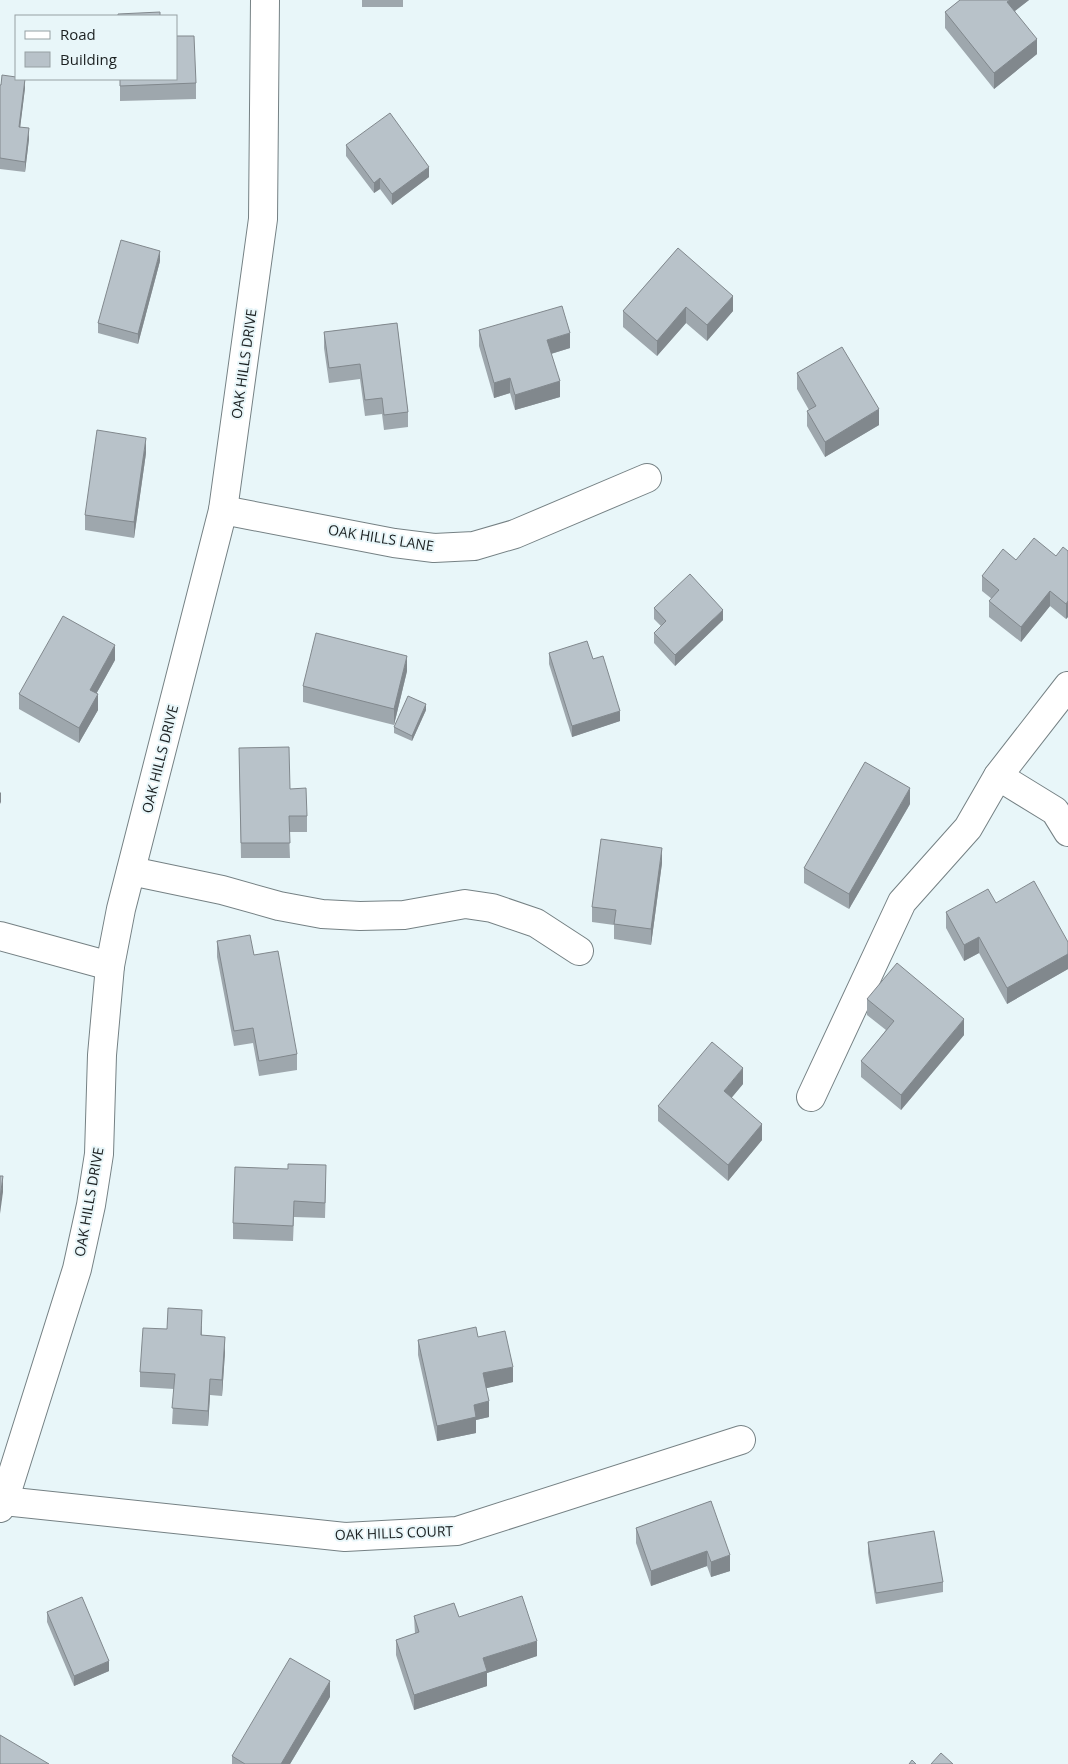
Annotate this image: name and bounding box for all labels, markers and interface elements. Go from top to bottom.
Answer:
legend [15,15,178,80]
text: Road [60,24,96,44]
text: Building [60,49,117,69]
street label: OAK HILLS DRIVE [226,308,261,420]
street label: OAK HILLS LANE [327,520,435,555]
street label: OAK HILLS DRIVE [137,703,182,815]
street label: OAK HILLS DRIVE [70,1146,107,1258]
street label: OAK HILLS COURT [334,1521,454,1544]

